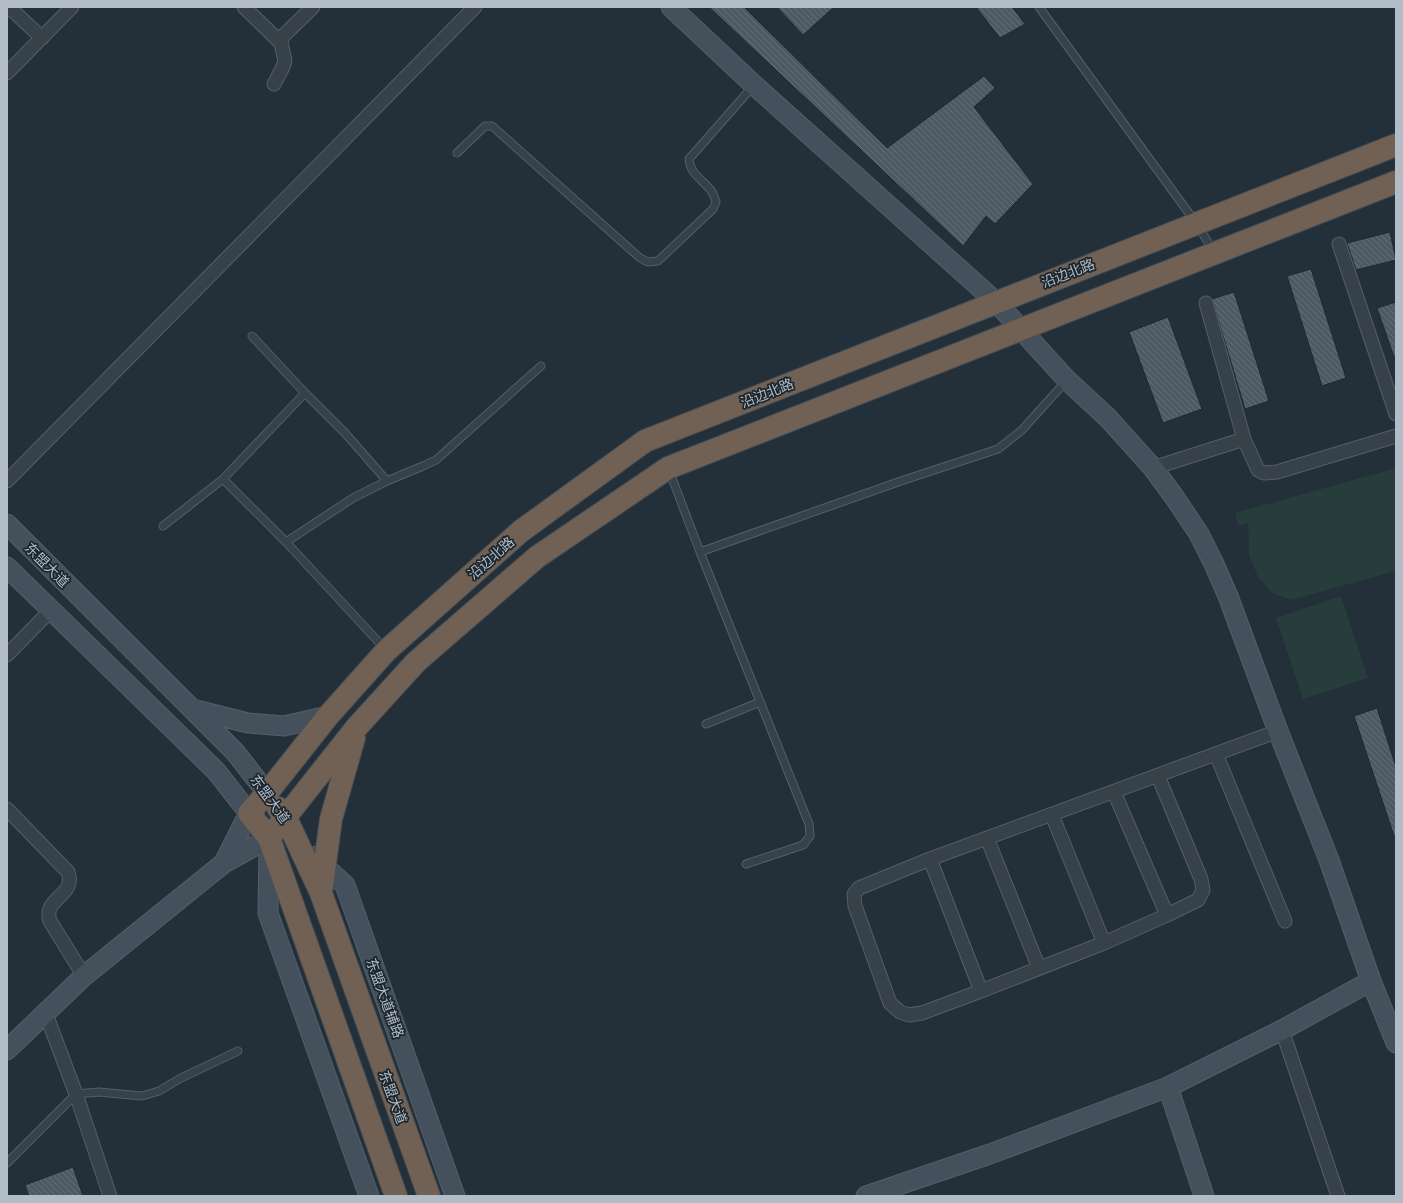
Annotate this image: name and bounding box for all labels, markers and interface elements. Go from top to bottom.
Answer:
street label: 沿边北路 [1039,255,1097,291]
street label: 沿边北路 [738,374,796,412]
street label: 沿边北路 [464,533,518,583]
street label: 东盟大道 [21,539,73,591]
street label: 东盟大道 [246,771,294,827]
street label: 东盟大道辅路 [362,955,408,1041]
street label: 东盟大道 [375,1068,411,1126]

